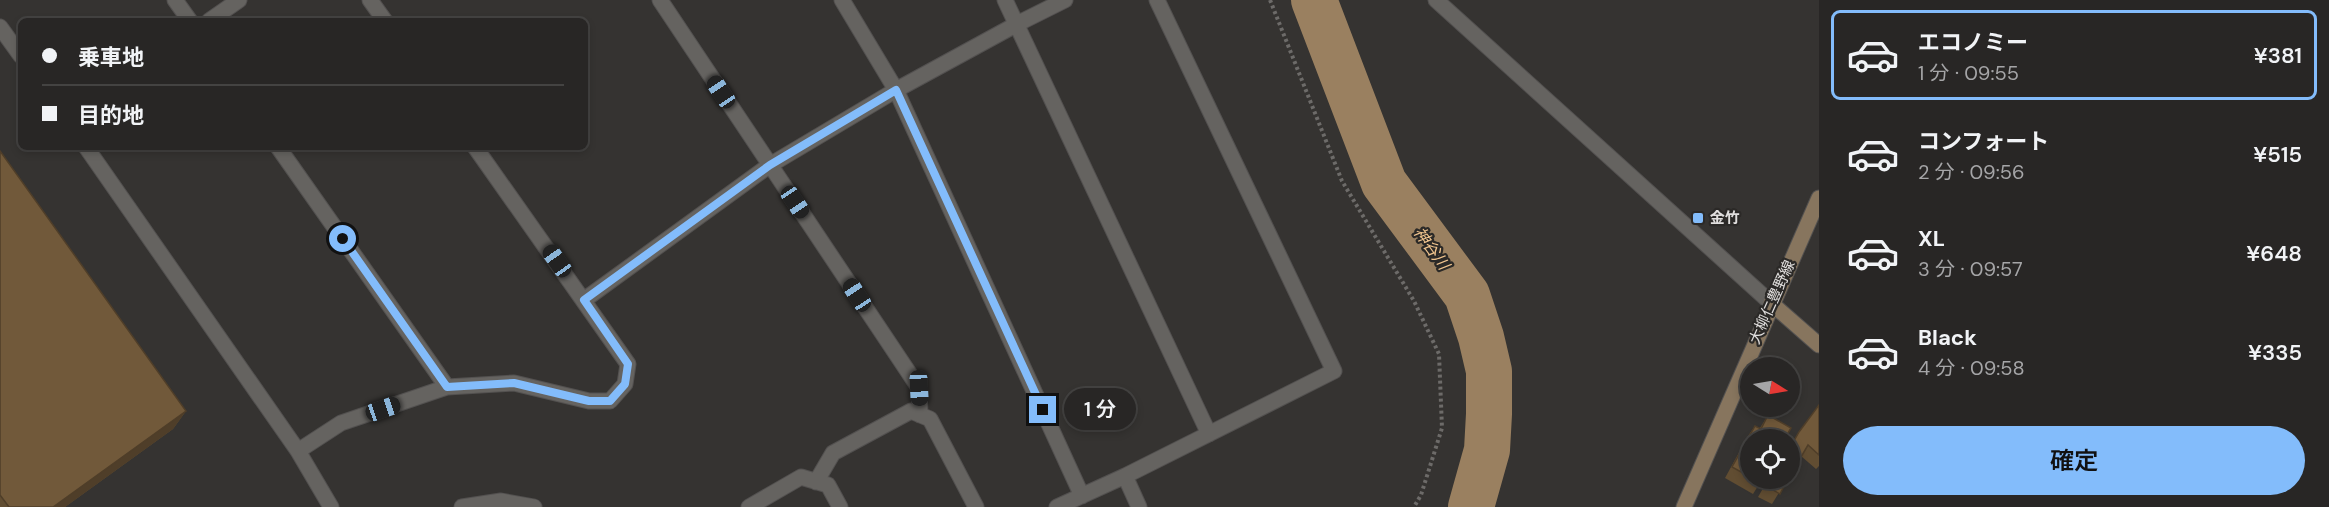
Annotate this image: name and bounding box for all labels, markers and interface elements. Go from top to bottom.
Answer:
icon: car [1846,28,1900,82]
text: エコノミー [1918,28,2028,57]
text: ¥381 [2254,41,2302,70]
text: 乗車地 [78,43,144,72]
text: 1 分 · 09:55 [1918,60,2019,86]
car [703,72,739,112]
text: 目的地 [78,101,144,130]
icon: car [1846,127,1900,181]
text: コンフォート [1918,127,2049,156]
text: ¥515 [2253,140,2302,169]
text: 2 分 · 09:56 [1918,159,2024,185]
car [777,182,813,222]
place label: 金竹 [1710,208,1740,228]
marker: 金竹 [1691,211,1705,225]
water label: 神谷川 [1409,223,1455,275]
text: XL [1918,224,1945,253]
route start [329,225,356,252]
icon: car [1846,226,1900,280]
text: ¥648 [2246,239,2302,268]
car [539,241,575,281]
text: 3 分 · 09:57 [1918,256,2023,282]
street label: 大柳仁豊野線 [1745,257,1799,347]
car [840,275,874,315]
text: Black [1918,323,1977,352]
icon: car [1846,325,1900,379]
text: ¥335 [2248,338,2302,367]
text: 4 分 · 09:58 [1918,355,2025,381]
north arrow [1740,357,1800,417]
map controls [1740,357,1800,489]
car [909,370,929,406]
callout: 1 分 [1064,389,1136,431]
car [363,395,403,423]
route end [1029,396,1056,423]
text: 1 分 [1084,396,1116,422]
button: 確定 [1843,426,2305,495]
button: locate [1740,429,1800,489]

